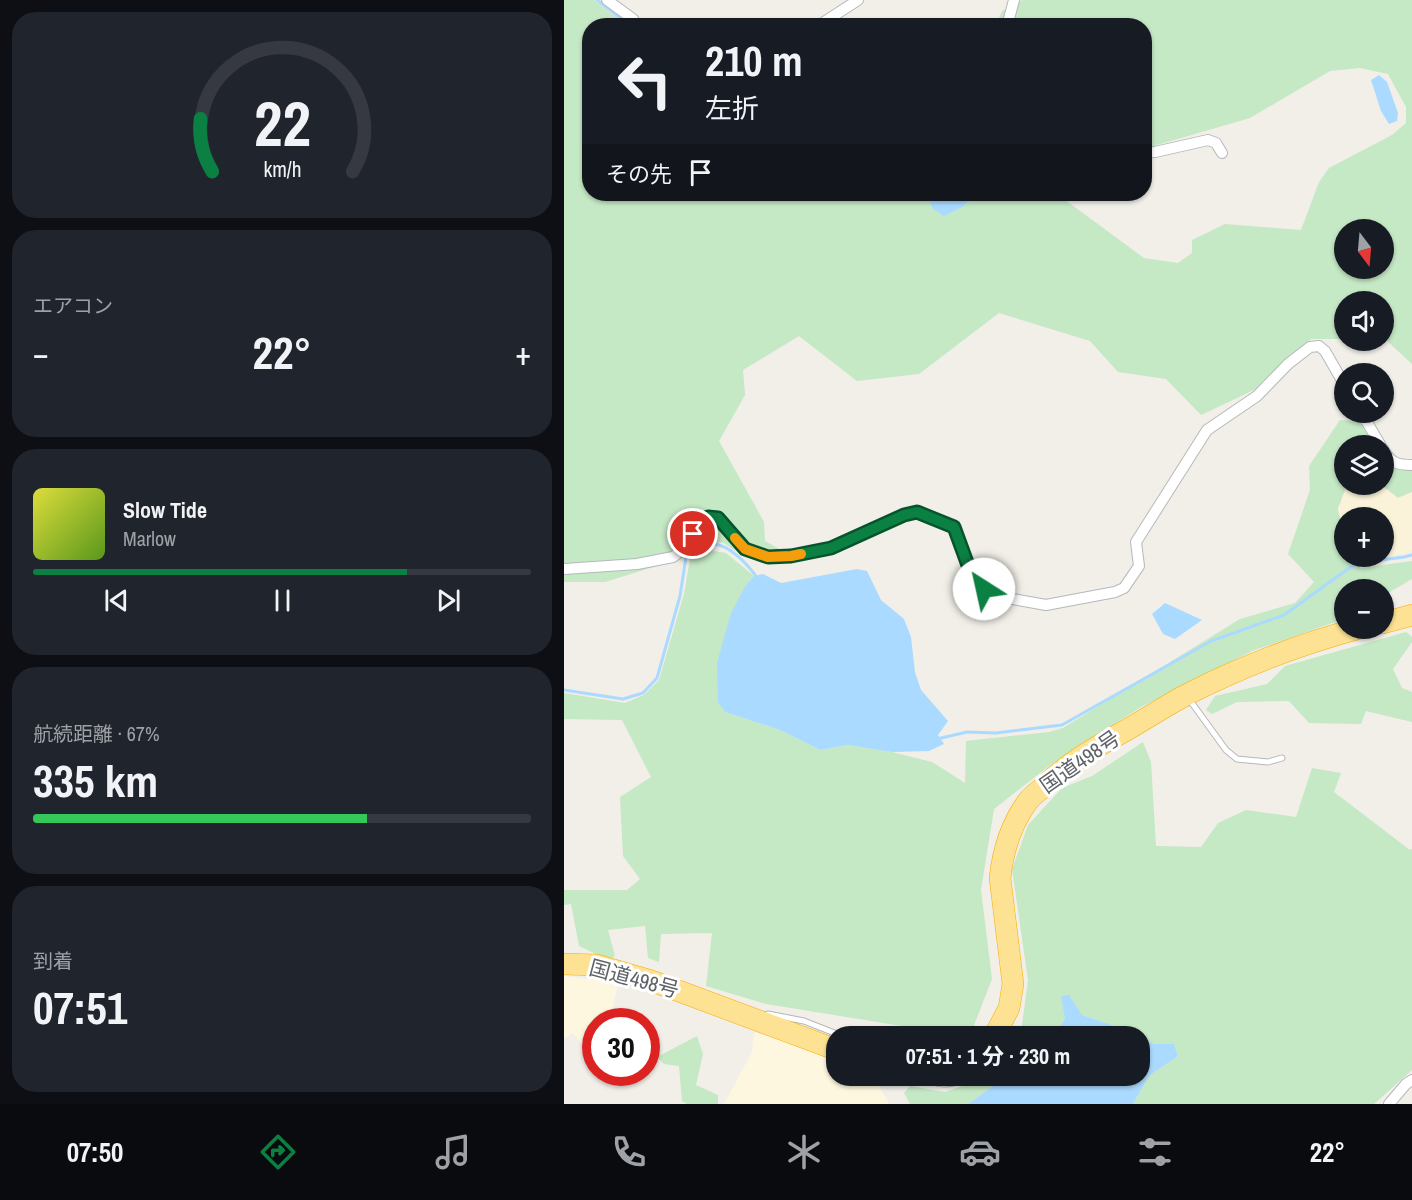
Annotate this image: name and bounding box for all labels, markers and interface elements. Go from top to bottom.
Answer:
text: 210 m [705,33,803,89]
icon: left [606,42,684,120]
text: 22 [254,81,310,165]
text: 左折 [705,90,759,126]
text: km/h [263,156,301,185]
icon: arrive [684,156,717,189]
text: その先 [606,159,672,189]
north arrow [1334,219,1394,279]
map controls [1334,219,1394,639]
button: sound [1334,291,1394,351]
text: エアコン [33,292,113,319]
text: 22° [252,322,312,383]
text: − [33,331,49,375]
text: + [515,331,531,375]
button: search [1334,363,1394,423]
button: layers [1334,435,1394,495]
text: Slow Tide [123,495,207,525]
button: + [1334,507,1394,567]
pin [667,508,718,559]
icon: arrive [676,517,709,550]
text: Marlow [123,525,176,552]
position arrow [952,557,1016,621]
button: − [1334,579,1394,639]
icon: previous [100,584,133,617]
icon: pause [266,584,299,617]
icon: next [432,584,465,617]
text: 航続距離 · 67% [33,720,160,747]
street label: 国道498号 [1034,723,1126,800]
text: 335 km [33,750,158,811]
text: 到着 [33,947,73,974]
street label: 国道498号 [586,953,682,1004]
text: 07:51 [33,977,127,1038]
speed limit sign: 30 [582,1008,660,1086]
text: 07:51 · 1 分 · 230 m [906,1041,1070,1071]
icon: directions [257,1131,299,1173]
icon: music [432,1131,474,1173]
icon: phone [608,1131,650,1173]
icon: climate [783,1131,825,1173]
icon: car [959,1131,1001,1173]
icon: filters [1134,1131,1176,1173]
text: 07:50 [67,1134,123,1170]
text: 22° [1310,1134,1345,1170]

